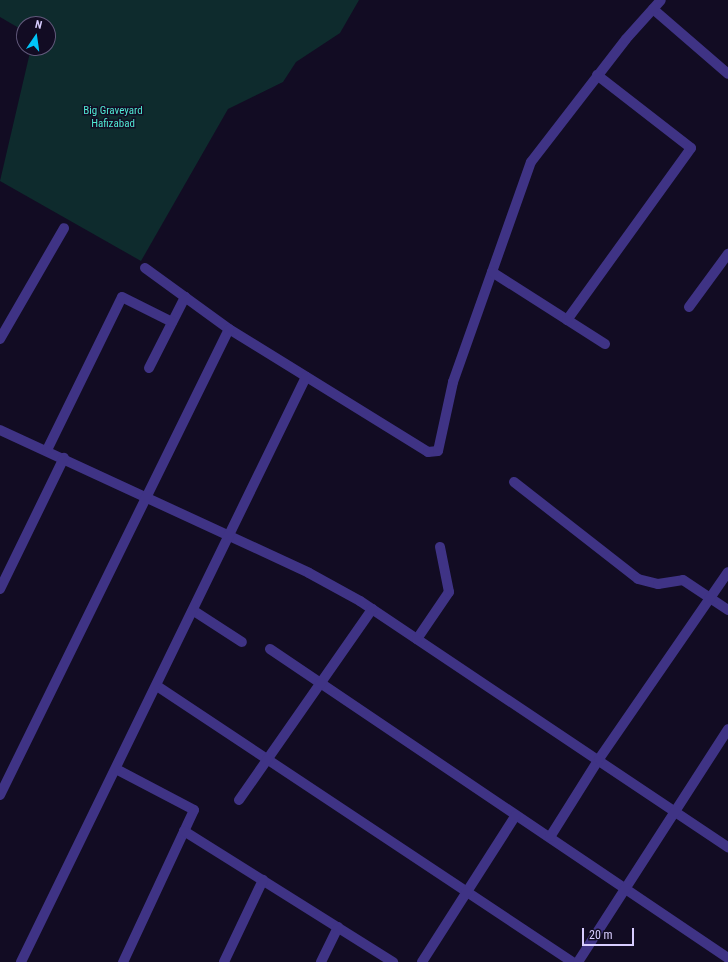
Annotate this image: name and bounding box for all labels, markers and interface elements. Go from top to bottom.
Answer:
north arrow [16,16,56,56]
text: N [34,18,43,32]
park label: Big Graveyard Hafizabad [83,105,143,131]
scale bar [584,920,636,946]
text: 20 m [589,928,613,942]

